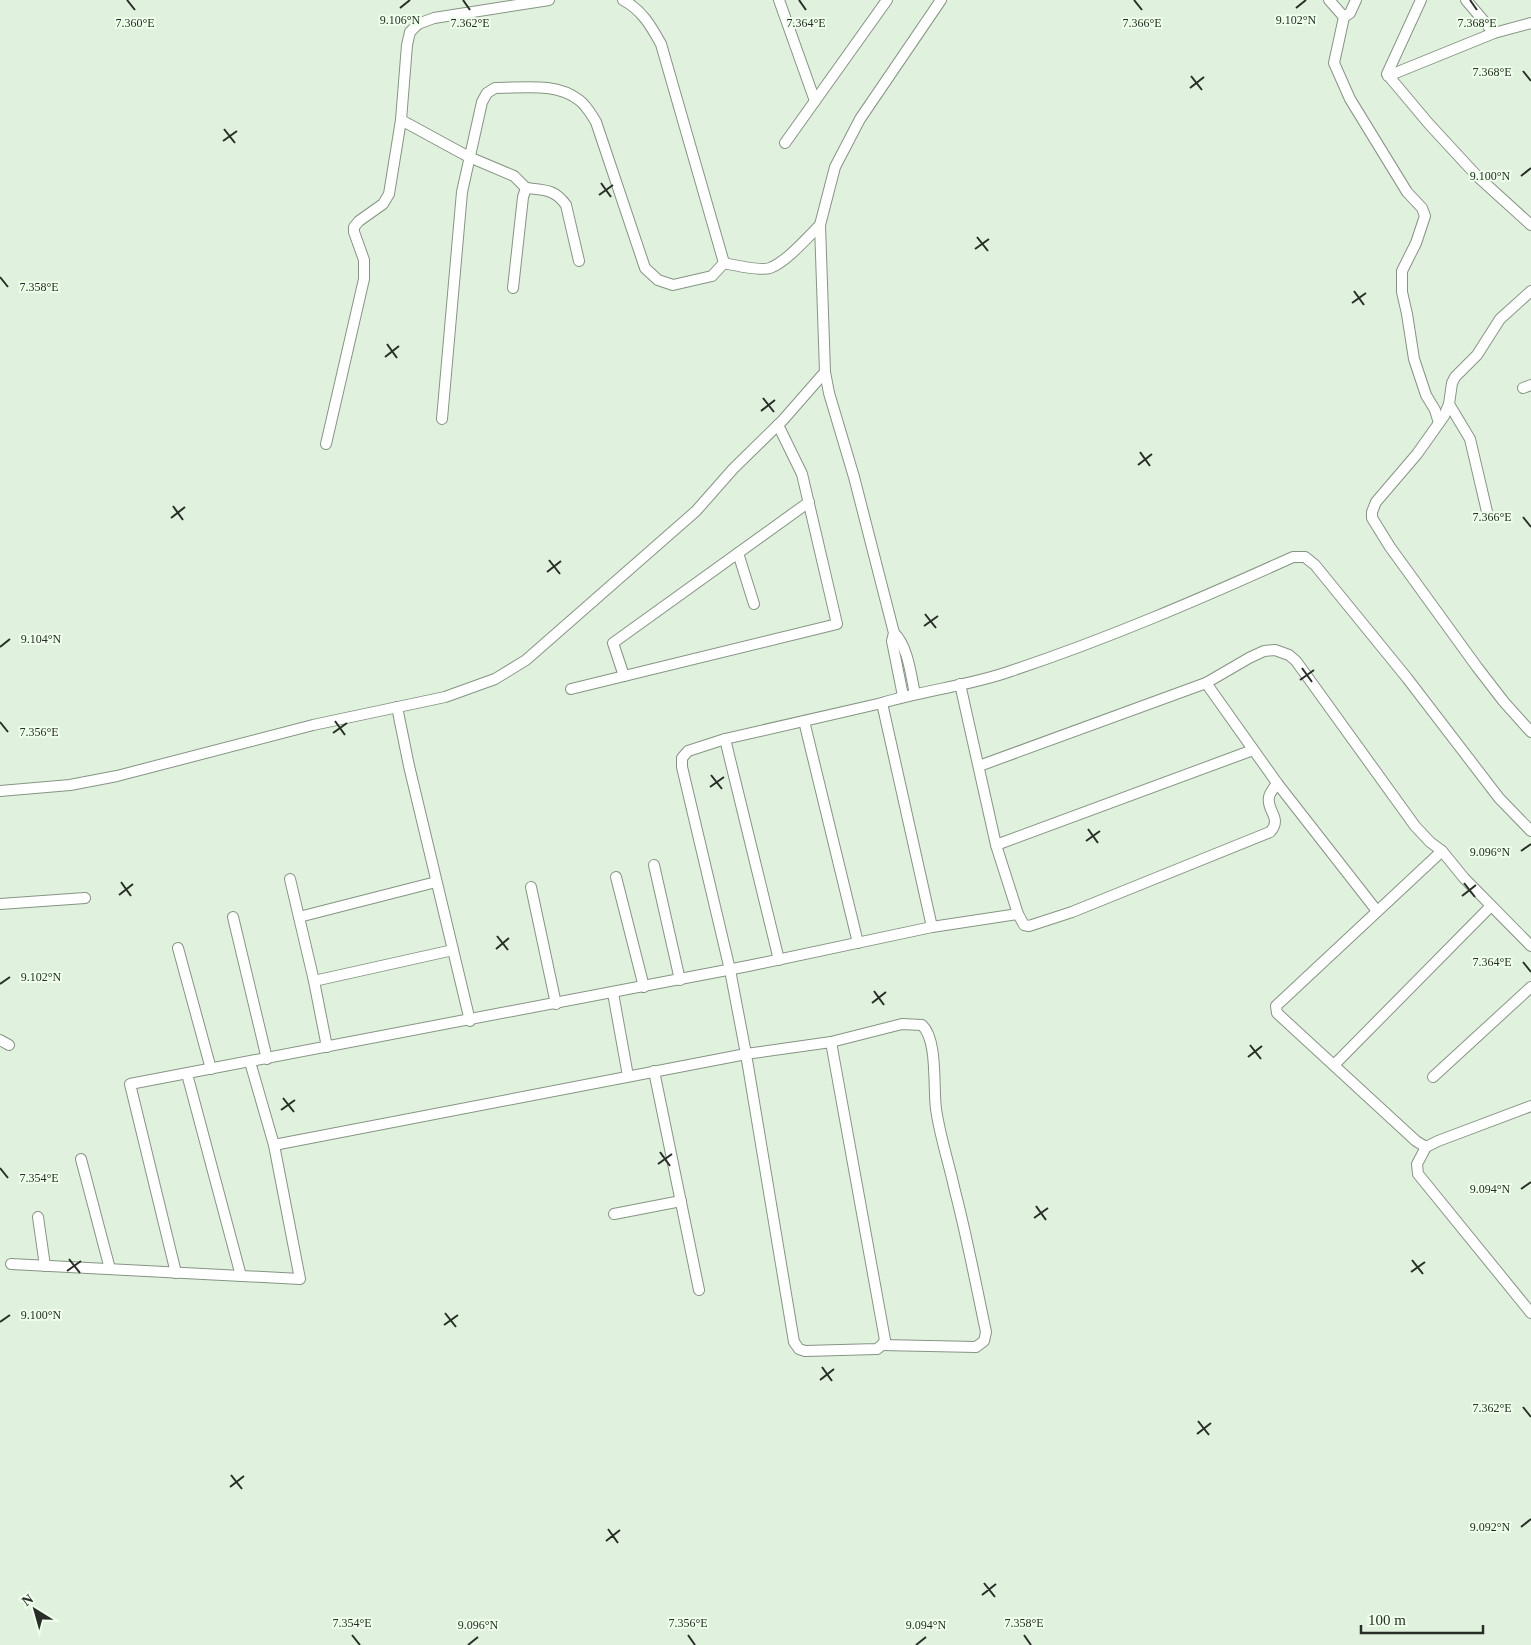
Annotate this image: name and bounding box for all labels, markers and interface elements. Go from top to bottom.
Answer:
text: 9.106°N [380,13,421,27]
text: 9.102°N [1276,13,1317,27]
text: 7.360°E [115,16,155,30]
text: 7.362°E [450,16,490,30]
text: 7.364°E [786,16,826,30]
text: 7.366°E [1122,16,1162,30]
text: 7.368°E [1457,16,1497,30]
text: 7.368°E [1472,65,1512,79]
text: 9.100°N [1470,169,1511,183]
text: 7.358°E [19,280,59,294]
text: 7.366°E [1472,510,1512,524]
text: 9.104°N [21,632,62,646]
text: 7.356°E [19,725,59,739]
text: 9.096°N [1470,845,1511,859]
text: 7.364°E [1472,955,1512,969]
text: 9.102°N [21,970,62,984]
text: 7.354°E [19,1171,59,1185]
text: 9.094°N [1470,1182,1511,1196]
text: 9.100°N [21,1308,62,1322]
text: 7.362°E [1472,1401,1512,1415]
text: 9.092°N [1470,1520,1511,1534]
north arrow [10,1585,60,1635]
text: N [19,1591,36,1609]
scale bar [1361,1602,1484,1634]
text: 100 m [1368,1612,1406,1628]
text: 7.354°E [332,1616,372,1630]
text: 7.356°E [668,1616,708,1630]
text: 7.358°E [1004,1616,1044,1630]
text: 9.096°N [458,1618,499,1632]
text: 9.094°N [906,1618,947,1632]

